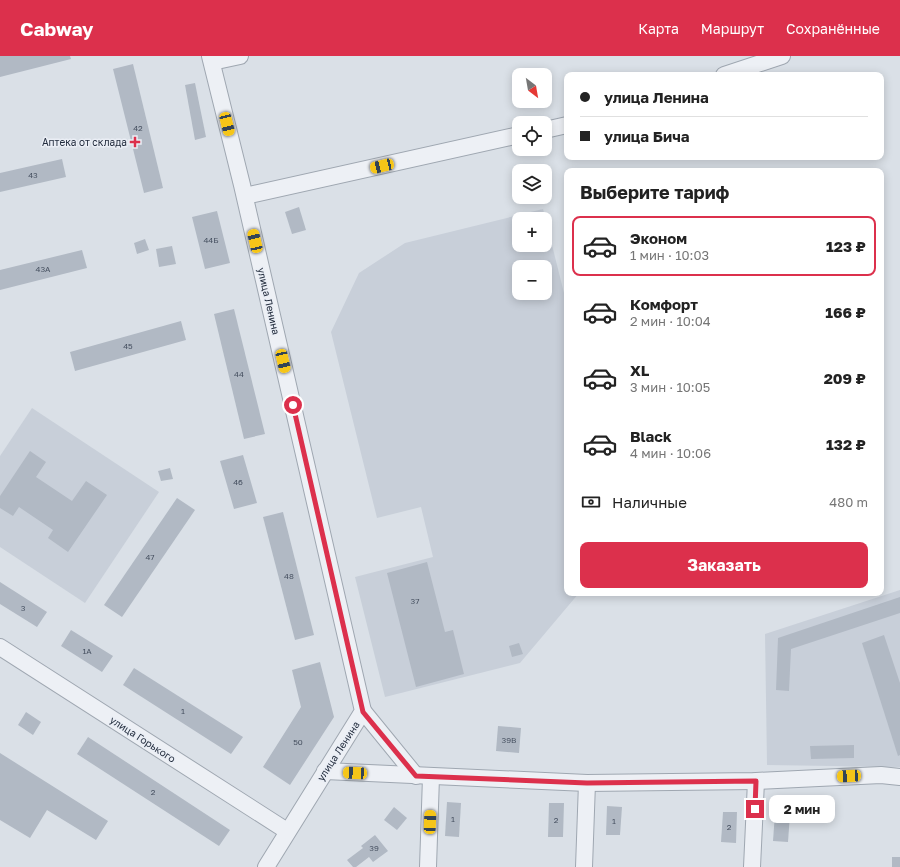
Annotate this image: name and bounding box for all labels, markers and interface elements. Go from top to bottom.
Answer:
text: Cabway [20,17,94,40]
text: Карта [638,20,679,37]
text: Маршрут [701,20,764,37]
text: Сохранённые [786,20,880,37]
north arrow [512,68,552,108]
map controls [512,68,552,300]
text: улица Ленина [604,88,709,106]
car [218,111,236,137]
button: locate [512,116,552,156]
house number: 42 [133,123,143,133]
text: улица Бича [604,127,689,145]
place label: Аптека от склада [42,136,127,148]
marker: Аптека от склада [130,137,140,147]
car [369,157,395,175]
button: layers [512,164,552,204]
house number: 43 [28,170,38,180]
text: Выберите тариф [580,181,729,203]
button: + [512,212,552,252]
car [246,228,264,254]
icon: car [582,228,618,264]
text: Эконом [630,229,687,247]
house number: 44Б [203,235,219,245]
text: 123 ₽ [826,237,866,255]
text: 1 мин · 10:03 [630,247,709,263]
button: − [512,260,552,300]
house number: 43А [36,264,51,274]
street label: улица Ленина [255,266,283,336]
icon: car [582,294,618,330]
text: Комфорт [630,295,698,313]
text: 166 ₽ [825,303,866,321]
text: 2 мин · 10:04 [630,313,711,329]
house number: 45 [123,341,133,351]
car [274,348,292,374]
icon: car [582,360,618,396]
text: XL [630,361,649,379]
house number: 44 [234,369,244,379]
text: 209 ₽ [824,369,866,387]
text: 3 мин · 10:05 [630,379,710,395]
route start [284,396,302,414]
icon: car [582,426,618,462]
text: Black [630,427,672,445]
text: 132 ₽ [826,435,866,453]
text: 4 мин · 10:06 [630,445,711,461]
house number: 46 [233,477,243,487]
icon: cash [580,491,602,513]
text: Наличные [612,493,687,511]
text: 480 m [829,494,868,510]
button: Заказать [580,542,868,588]
house number: 47 [145,552,155,562]
house number: 48 [284,571,294,581]
house number: 37 [411,596,419,606]
house number: 3 [21,603,26,613]
house number: 1А [82,646,92,656]
house number: 1 [181,706,185,716]
street label: улица Горького [108,713,178,765]
street label: улица Ленина [314,719,362,783]
house number: 39В [502,735,516,745]
house number: 50 [293,737,303,747]
car [343,766,367,780]
car [837,769,861,783]
house number: 2 [151,787,156,797]
callout: 2 мин [769,795,835,823]
route end [746,800,764,818]
text: 2 мин [784,801,820,817]
car [424,810,436,834]
house number: 1 [451,814,455,824]
house number: 2 [554,815,559,825]
house number: 1 [612,816,616,826]
house number: 2 [727,822,732,832]
house number: 39 [369,843,379,853]

